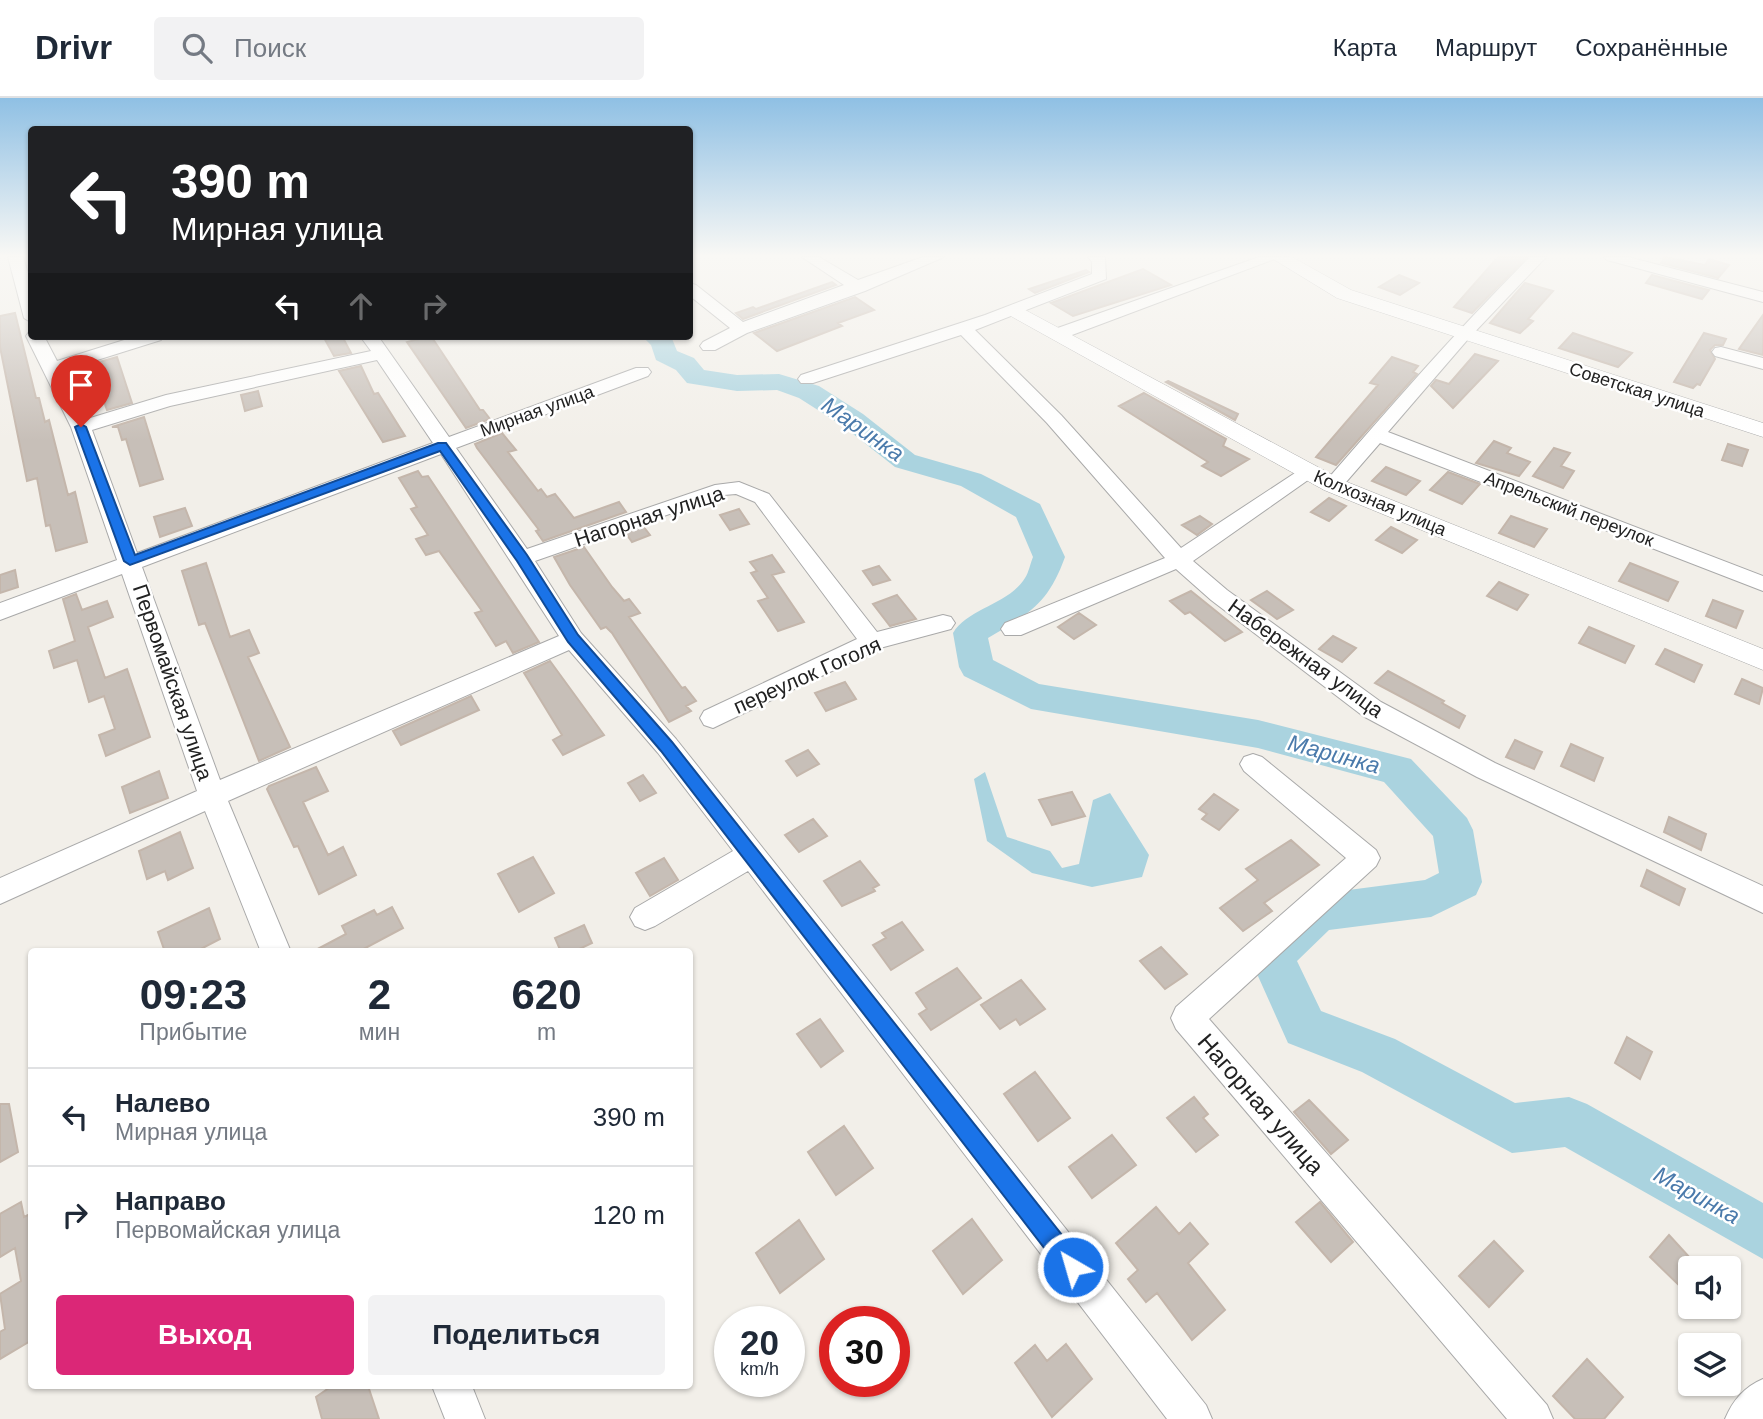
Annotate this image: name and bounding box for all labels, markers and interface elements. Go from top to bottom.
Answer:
search box [154,17,644,80]
text: Drivr [35,29,112,66]
icon: search [178,29,216,67]
text: Поиск [234,33,306,63]
text: Карта [1333,34,1397,61]
text: Маршрут [1435,34,1537,61]
text: Сохранённые [1575,34,1728,61]
icon: left [56,154,147,245]
text: 390 m [171,154,310,208]
text: Мирная улица [171,211,383,247]
icon: left [269,287,307,325]
icon: ahead [342,287,380,325]
icon: right [415,287,453,325]
pin [51,355,111,427]
street label: Советская улица [1567,359,1708,422]
icon: arrive [62,366,100,404]
street label: Мирная улица [478,381,597,441]
water label: Маринка [817,391,909,467]
street label: Колхозная улица [1311,466,1450,540]
street label: Апрельский переулок [1481,467,1657,551]
street label: Нагорная улица [571,481,727,551]
street label: Первомайская улица [129,581,217,783]
street label: Набережная улица [1224,594,1388,722]
street label: переулок Гоголя [730,632,884,718]
water label: Маринка [1285,729,1383,779]
text: 09:23 [140,971,247,1018]
text: 2 [368,971,391,1018]
text: 620 [512,971,582,1018]
text: Прибытие [139,1019,247,1045]
text: мин [359,1019,400,1045]
text: m [537,1019,556,1045]
street label: Нагорная улица [1192,1028,1330,1180]
text: Налево [115,1088,210,1118]
icon: left [56,1098,94,1136]
text: 390 m [593,1102,665,1132]
text: Мирная улица [115,1119,267,1145]
water label: Маринка [1650,1161,1744,1229]
text: Направо [115,1186,226,1216]
icon: right [56,1196,94,1234]
text: 120 m [593,1200,665,1230]
text: Первомайская улица [115,1217,340,1243]
position arrow [1036,1230,1110,1304]
map controls [1678,1256,1741,1396]
button: sound [1678,1256,1741,1319]
button: Выход [56,1295,354,1375]
button: Поделиться [368,1295,665,1375]
speed limit sign: 30 [819,1306,910,1397]
text: 20 [740,1323,779,1362]
button: layers [1678,1333,1741,1396]
text: km/h [740,1359,779,1379]

